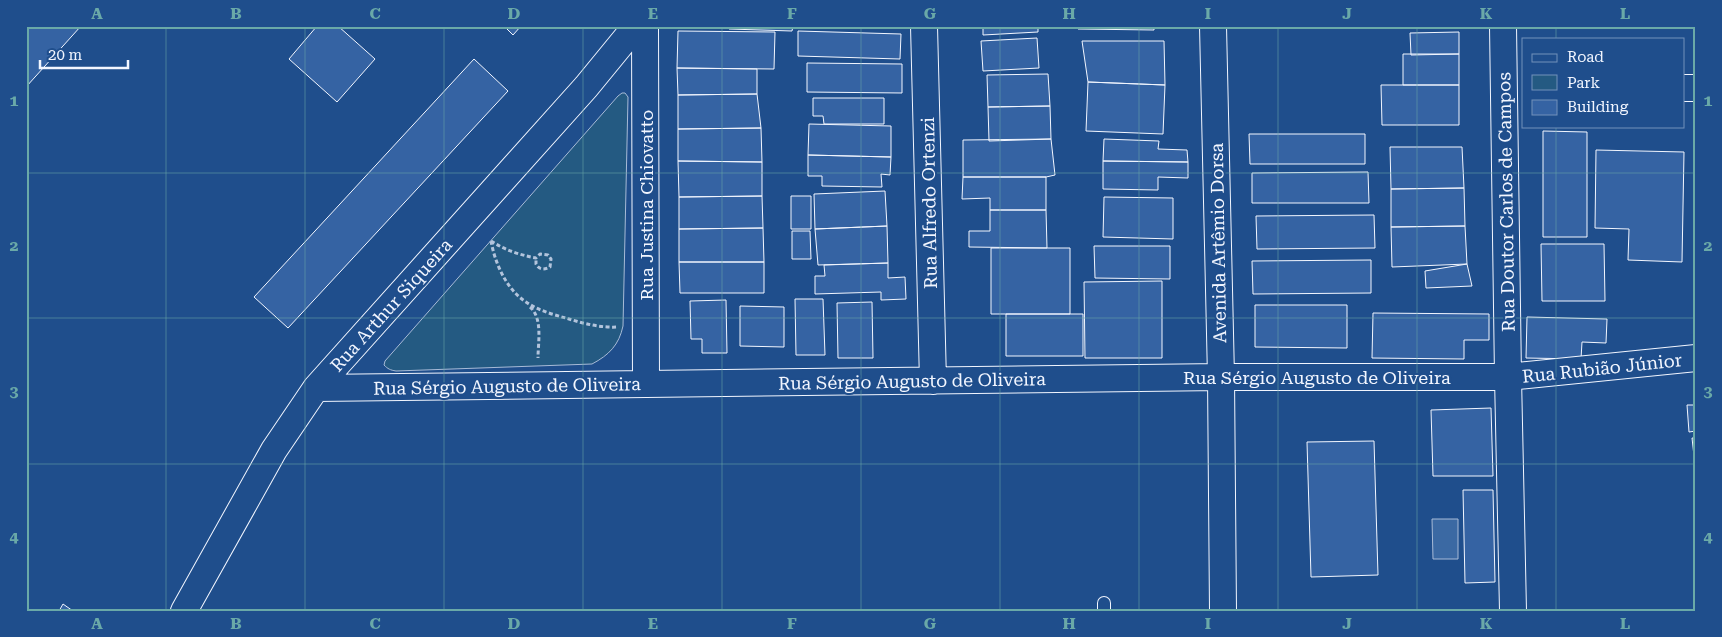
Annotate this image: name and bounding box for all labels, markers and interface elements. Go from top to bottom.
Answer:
text: A [91,4,103,23]
text: B [230,4,242,23]
text: C [369,4,381,23]
text: D [508,4,521,23]
text: E [648,4,658,23]
text: F [787,4,797,23]
text: G [924,4,937,23]
text: H [1062,4,1076,23]
text: I [1205,4,1211,23]
text: J [1342,4,1352,23]
text: K [1480,4,1493,23]
text: L [1620,4,1630,23]
scale bar [40,38,128,70]
legend [1522,38,1684,128]
text: 20 m [48,46,83,64]
text: Road [1567,48,1604,66]
street label: Rua Doutor Carlos de Campos [1493,72,1519,332]
text: Park [1567,74,1601,92]
text: 1 [10,91,19,110]
text: 1 [1704,91,1713,110]
text: Building [1567,98,1629,116]
street label: Rua Justina Chiovatto [636,110,657,300]
street label: Rua Alfredo Ortenzi [917,117,941,289]
street label: Avenida Artêmio Dorsa [1206,142,1230,343]
street label: Rua Arthur Siqueira [326,234,456,376]
text: 2 [10,236,19,255]
text: 2 [1704,236,1713,255]
street label: Rua Rubião Júnior [1521,349,1683,387]
street label: Rua Sérgio Augusto de Oliveira [1183,367,1451,388]
street label: Rua Sérgio Augusto de Oliveira [778,368,1046,394]
street label: Rua Sérgio Augusto de Oliveira [373,373,641,399]
text: 3 [10,382,19,401]
text: 3 [1704,382,1713,401]
text: 4 [10,527,19,546]
text: 4 [1704,527,1713,546]
text: A [91,614,103,633]
text: B [230,614,242,633]
text: C [369,614,381,633]
text: D [508,614,521,633]
text: E [648,614,658,633]
text: F [787,614,797,633]
text: G [924,614,937,633]
text: H [1062,614,1076,633]
text: I [1205,614,1211,633]
text: J [1342,614,1352,633]
text: K [1480,614,1493,633]
text: L [1620,614,1630,633]

